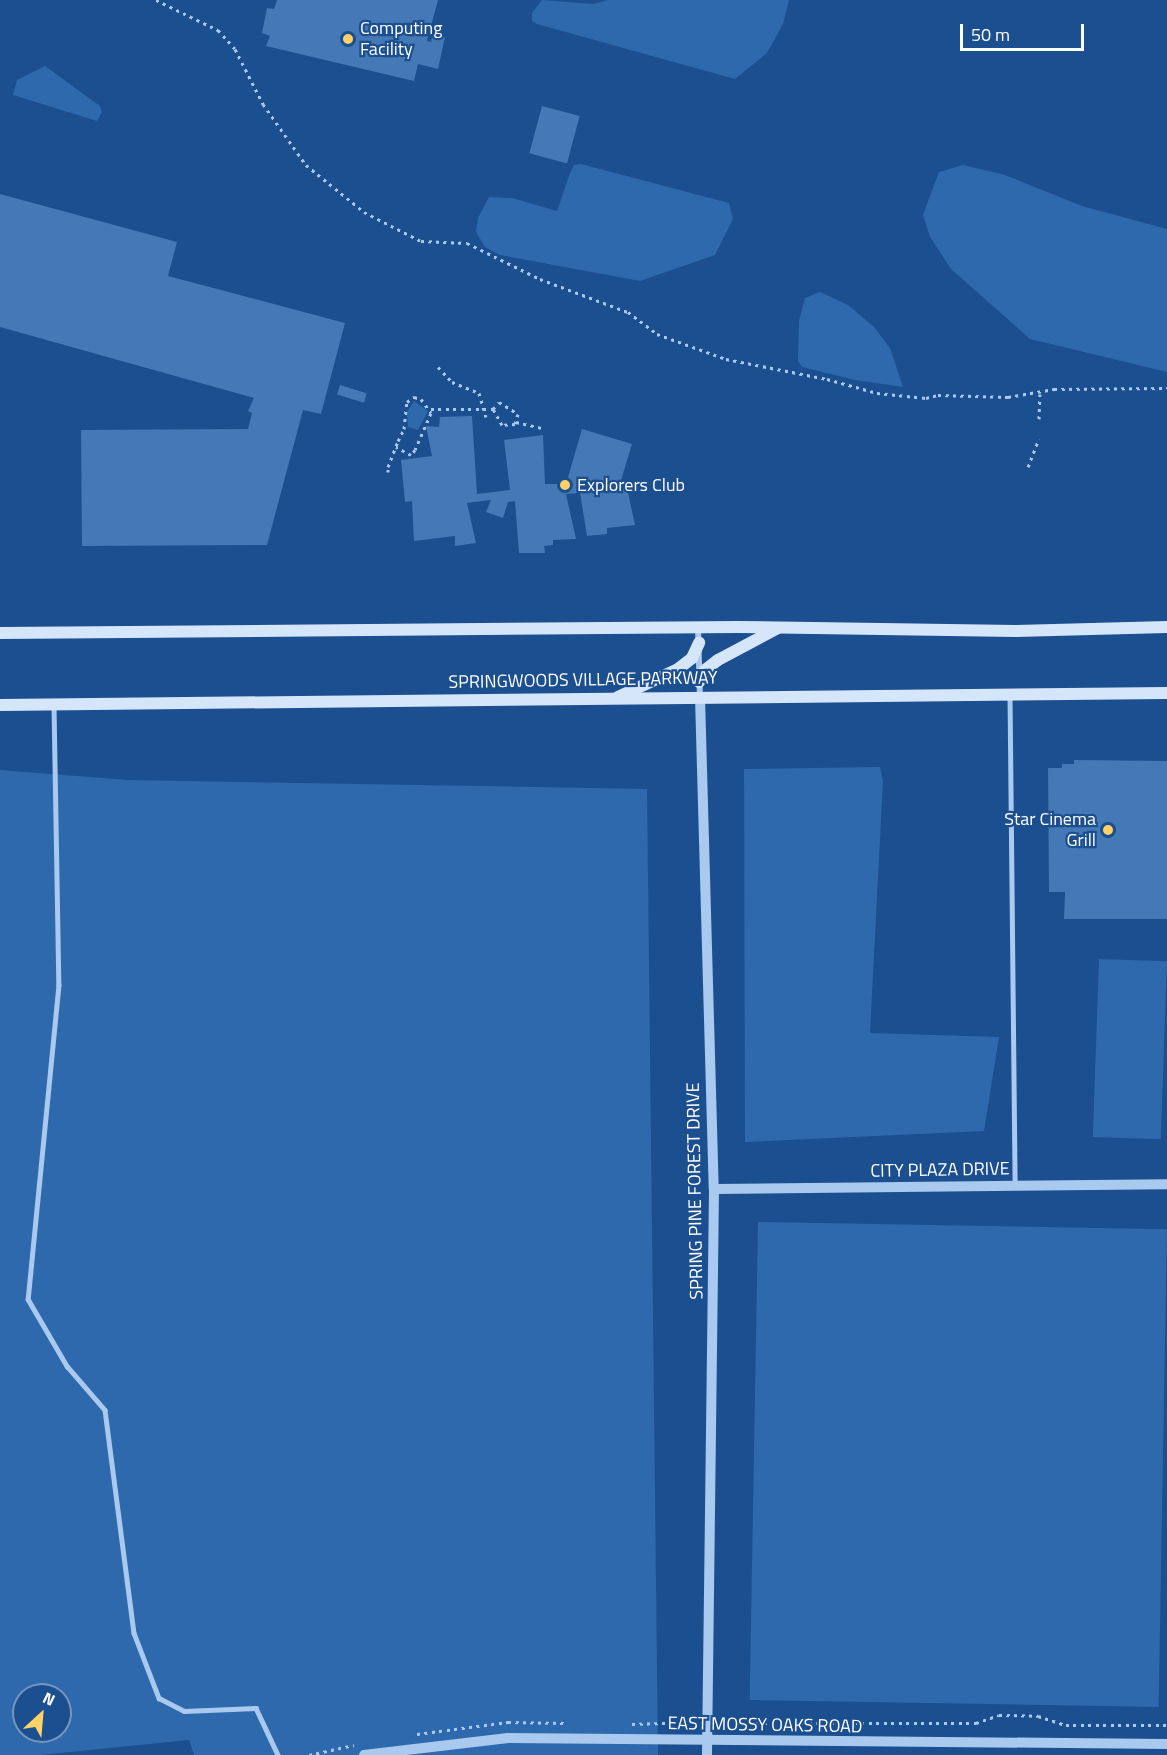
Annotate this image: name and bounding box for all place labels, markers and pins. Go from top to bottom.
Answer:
place label: Computing Facility [360,18,442,60]
marker: Computing Facility [341,32,355,46]
place label: Explorers Club [577,474,685,496]
marker: Explorers Club [558,478,572,492]
place label: Star Cinema Grill [1004,809,1096,852]
marker: Star Cinema Grill [1101,823,1115,837]

